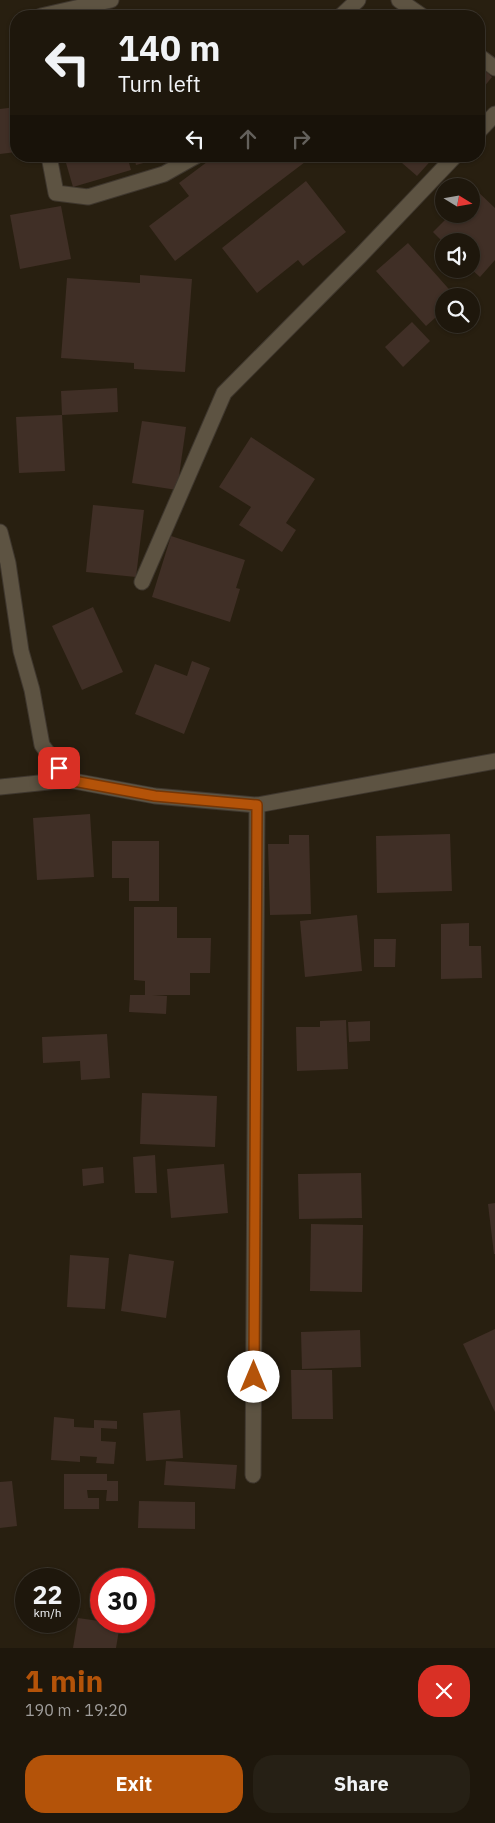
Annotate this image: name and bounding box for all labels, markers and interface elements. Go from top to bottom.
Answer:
text: 140 m [118,25,221,71]
icon: left [35,30,100,95]
text: Turn left [118,69,201,98]
icon: left [181,125,209,153]
icon: ahead [234,125,262,153]
icon: right [287,125,315,153]
north arrow [435,178,480,222]
map controls [435,178,480,333]
button: sound [435,233,480,278]
button: search [435,288,480,333]
pin [38,747,80,789]
icon: arrive [45,754,73,782]
position arrow [227,1350,279,1402]
speed limit sign: 30 [90,1568,155,1633]
text: 22 [32,1578,63,1611]
text: km/h [33,1605,62,1620]
text: 1 min [25,1661,103,1700]
button: close [418,1665,470,1717]
text: 190 m · 19:20 [25,1700,127,1720]
button: Exit [25,1755,243,1813]
button: Share [253,1755,470,1813]

